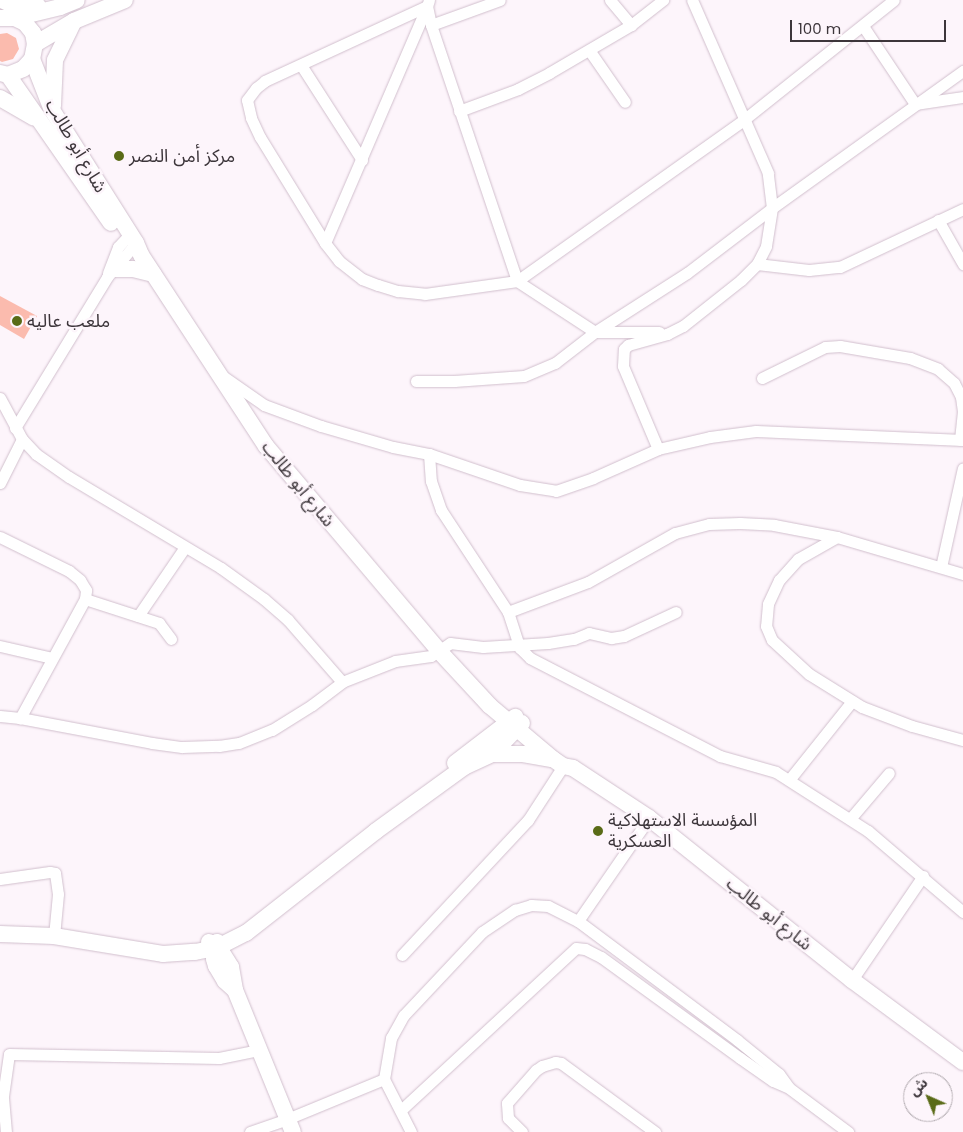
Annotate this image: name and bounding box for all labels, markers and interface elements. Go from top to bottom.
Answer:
scale bar [793,10,949,42]
text: 100 m [798,18,841,39]
street label: شارع أبو طالب [41,96,111,196]
place label: مركز أمن النصر [129,145,235,167]
marker: مركز أمن النصر [113,150,125,162]
place label: ملعب عاليه [27,310,110,332]
marker: ملعب عاليه [11,315,23,327]
street label: شارع أبو طالب [257,437,339,531]
place label: المؤسسة الاستهلاكية العسكرية [608,810,757,852]
marker: المؤسسة الاستهلاكية العسكرية [592,825,604,837]
street label: شارع أبو طالب [722,873,816,955]
north arrow [903,1072,953,1122]
text: ش [904,1073,932,1101]

